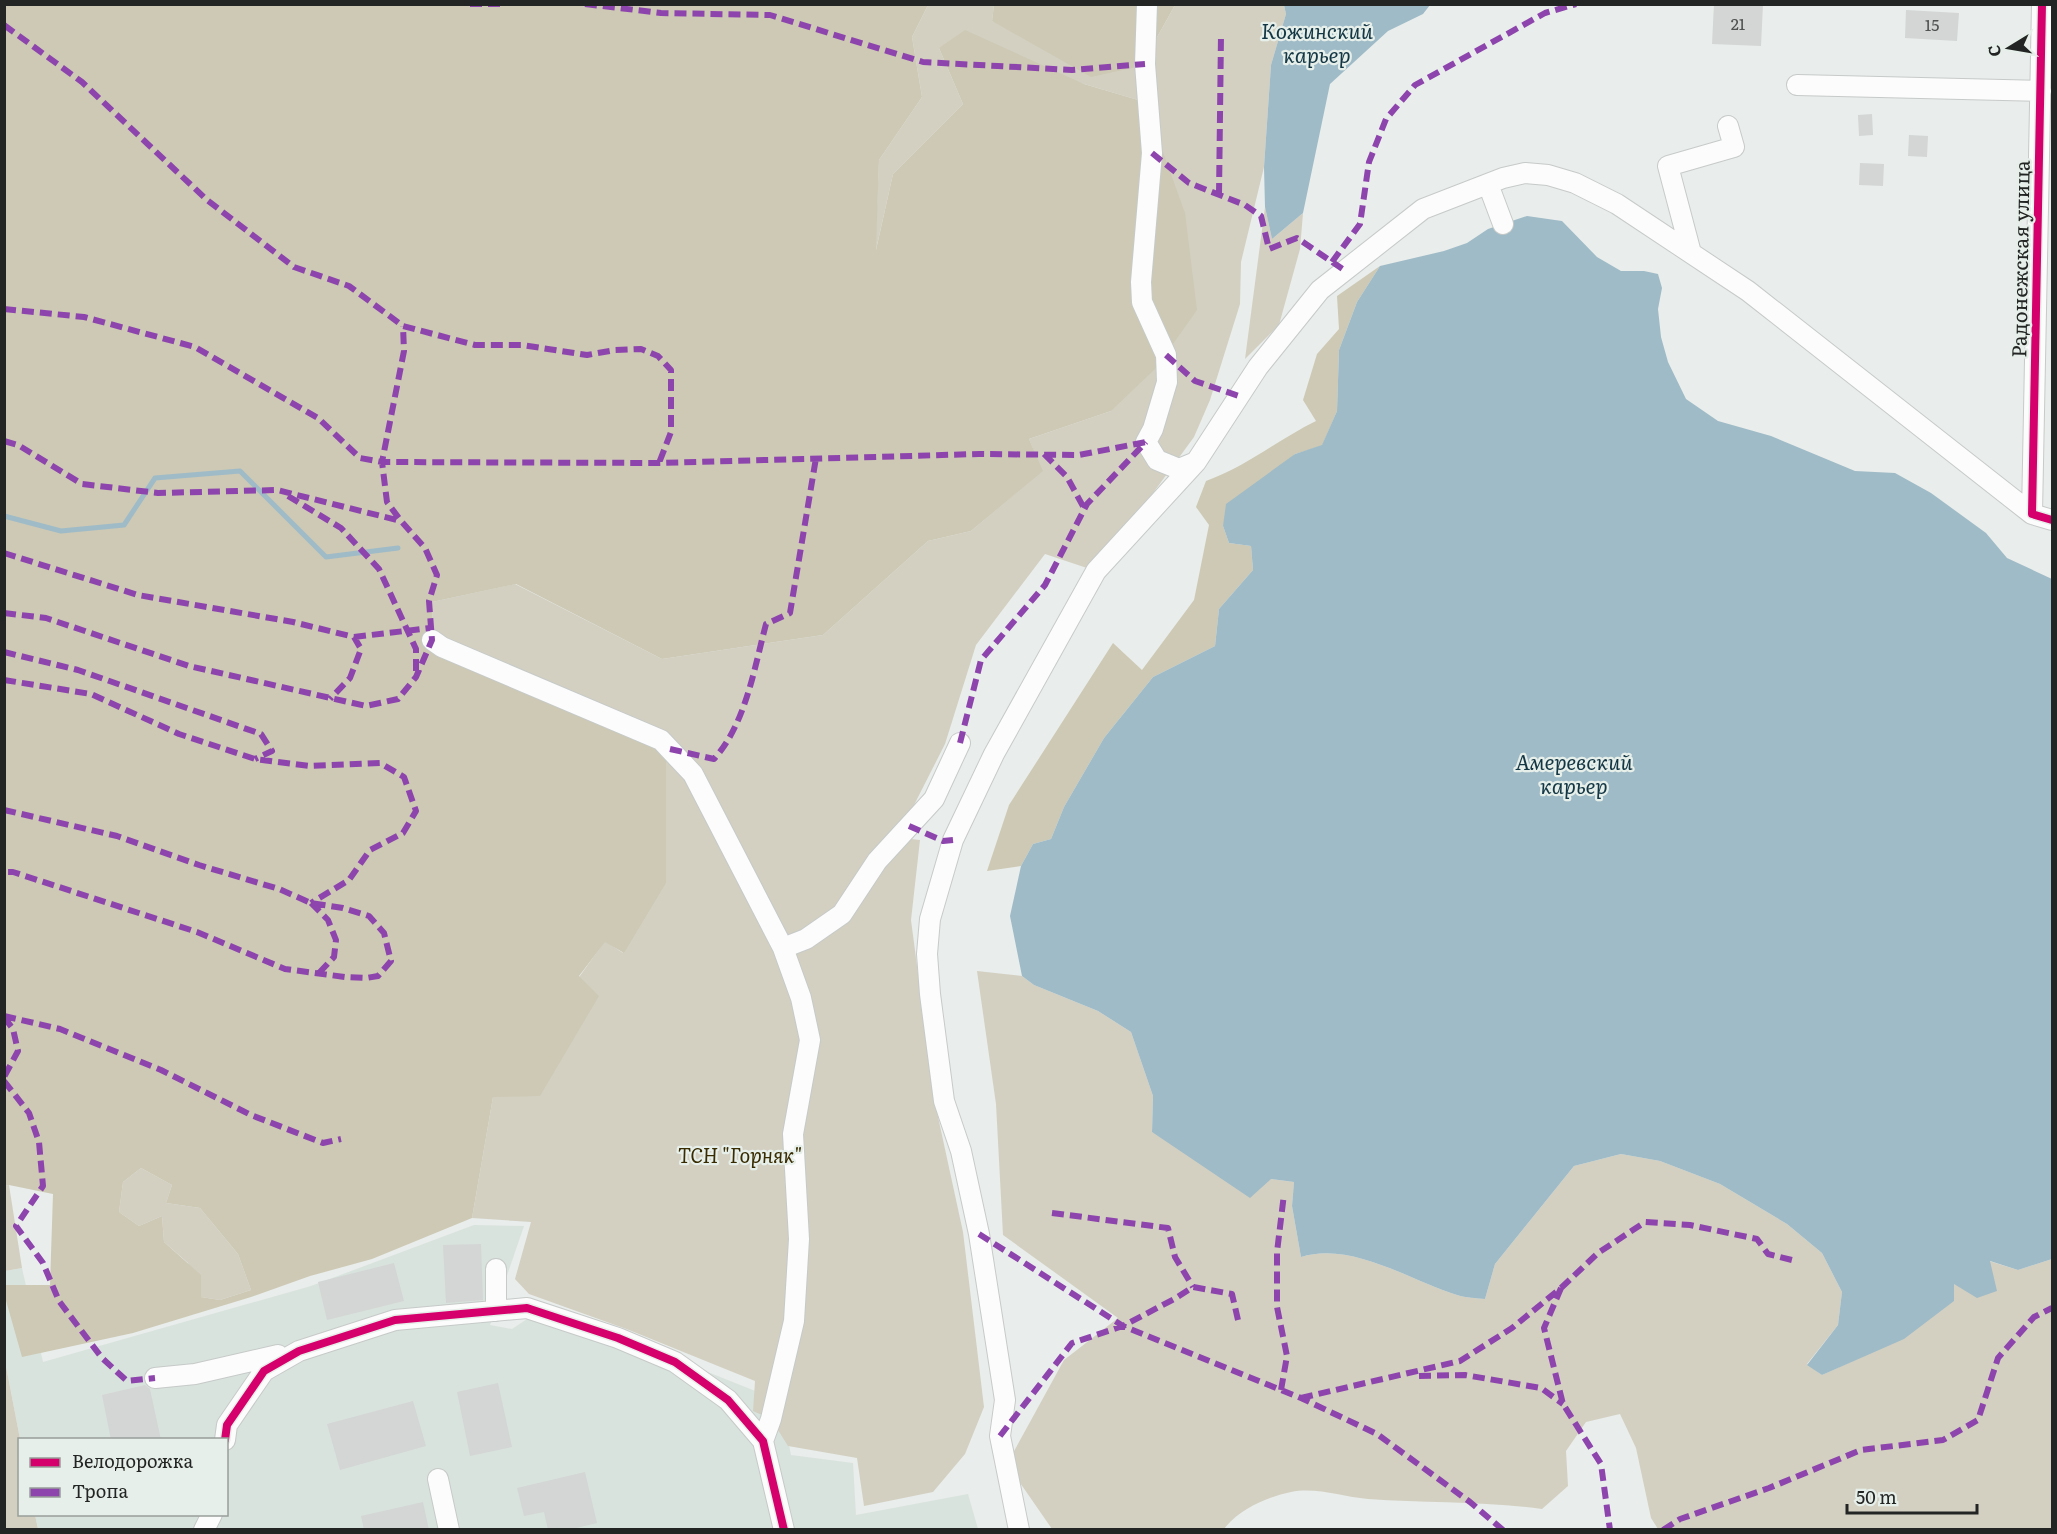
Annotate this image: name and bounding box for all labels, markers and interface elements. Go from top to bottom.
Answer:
house number: 21 [1731,11,1746,35]
house number: 15 [1925,12,1939,36]
water label: Кожинский карьер [1261,14,1374,69]
north arrow [1979,18,2039,78]
text: С [1980,43,2006,59]
street label: Радонежская улица [2002,160,2036,358]
water label: Амеревский карьер [1515,745,1633,800]
park label: ТСН "Горняк" [678,1139,802,1169]
legend [18,1438,228,1516]
text: Велодорожка [72,1447,194,1474]
text: Тропа [72,1477,128,1504]
scale bar [1847,1477,1978,1515]
text: 50 m [1856,1483,1897,1510]

